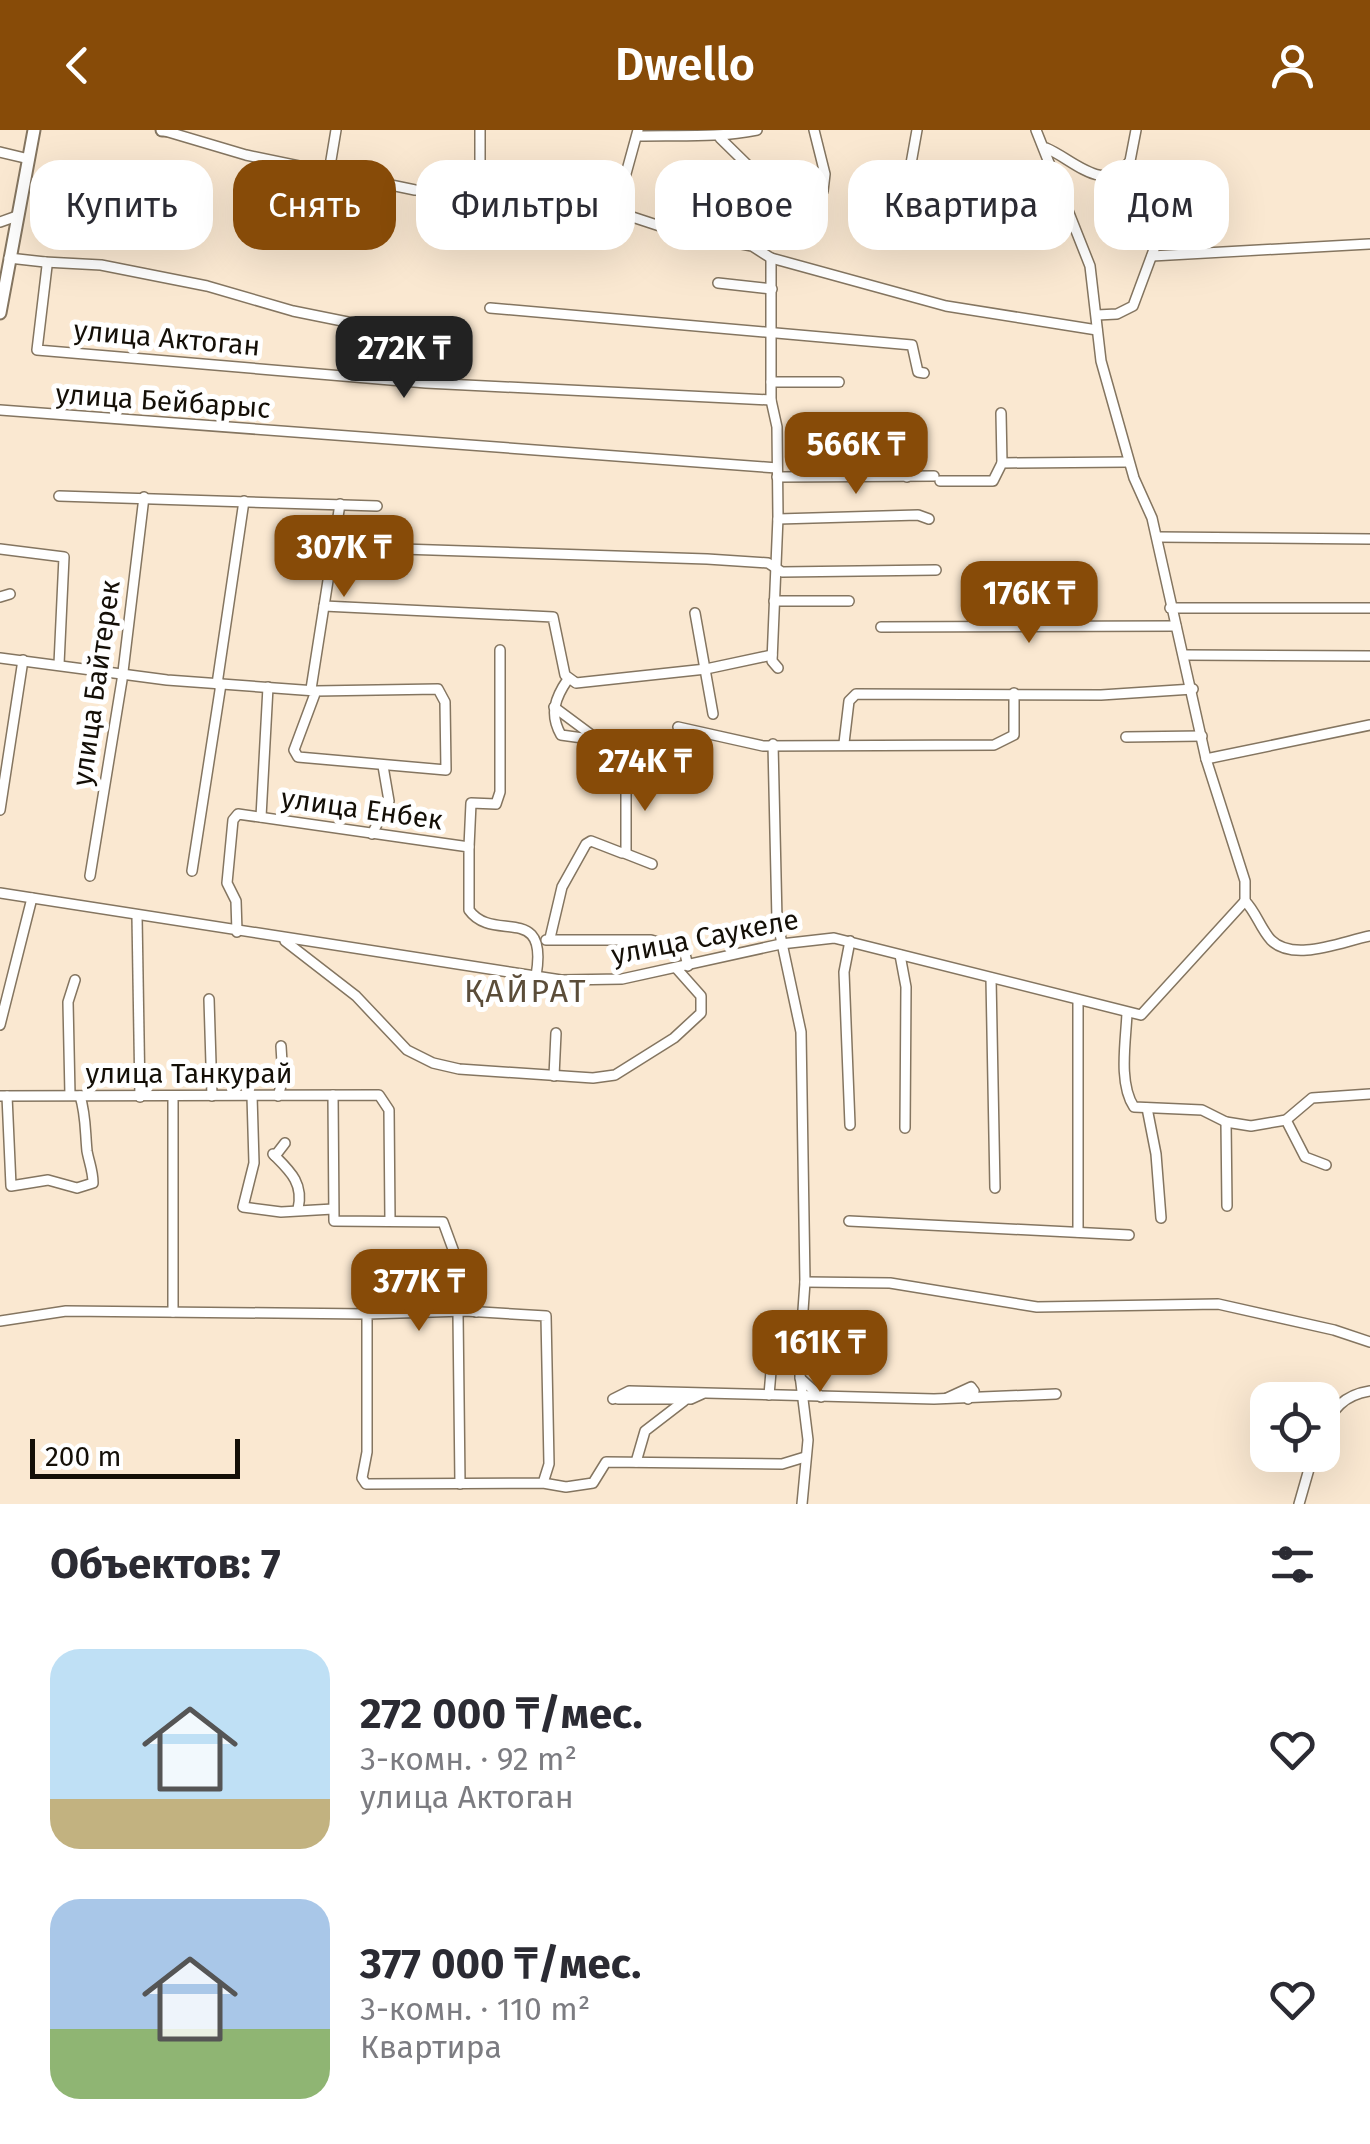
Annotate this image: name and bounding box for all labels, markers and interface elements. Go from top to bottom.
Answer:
icon: back [50,38,105,93]
text: Dwello [615,38,755,92]
icon: person [1265,38,1320,93]
chip: Купить [30,160,213,250]
chip: Снять [233,160,396,250]
chip: Фильтры [416,160,635,250]
chip: Новое [655,160,828,250]
chip: Квартира [848,160,1074,250]
chip: Дом [1094,160,1229,250]
street label: улица Актоган [72,313,262,363]
pin: 272K ₸ [323,316,485,401]
text: 272K ₸ [358,329,450,367]
street label: улица Бейбарыс [54,377,272,425]
pin: 566K ₸ [775,412,937,497]
text: 566K ₸ [807,425,905,463]
pin: 307K ₸ [263,515,425,600]
text: 307K ₸ [296,528,392,566]
pin: 176K ₸ [948,561,1110,646]
text: 176K ₸ [983,574,1075,612]
street label: улица Байтерек [65,578,127,788]
pin: 274K ₸ [564,729,726,814]
text: 274K ₸ [598,742,692,780]
street label: улица Енбек [279,781,445,837]
street label: улица Саукеле [609,903,801,971]
district label: ҚАЙРАТ [464,972,588,1010]
street label: улица Танкурай [85,1057,293,1090]
pin: 377K ₸ [338,1249,500,1334]
text: 377K ₸ [373,1262,465,1300]
pin: 161K ₸ [739,1310,901,1395]
text: 161K ₸ [774,1323,866,1361]
map controls [1250,1382,1340,1472]
button: locate [1250,1382,1340,1472]
scale bar [30,1434,240,1478]
text: 200 m [45,1440,122,1473]
icon: filters [1265,1537,1320,1592]
text: Объектов: 7 [50,1539,281,1589]
icon: home [130,1689,250,1809]
text: 272 000 ₸/мес. [360,1689,643,1739]
icon: heart [1265,1722,1320,1777]
text: 3-комн. · 92 m² [360,1740,577,1778]
text: улица Актоган [360,1778,574,1816]
icon: home [130,1939,250,2059]
text: 377 000 ₸/мес. [360,1939,641,1989]
icon: heart [1265,1972,1320,2027]
text: 3-комн. · 110 m² [360,1990,590,2028]
text: Квартира [360,2028,502,2066]

